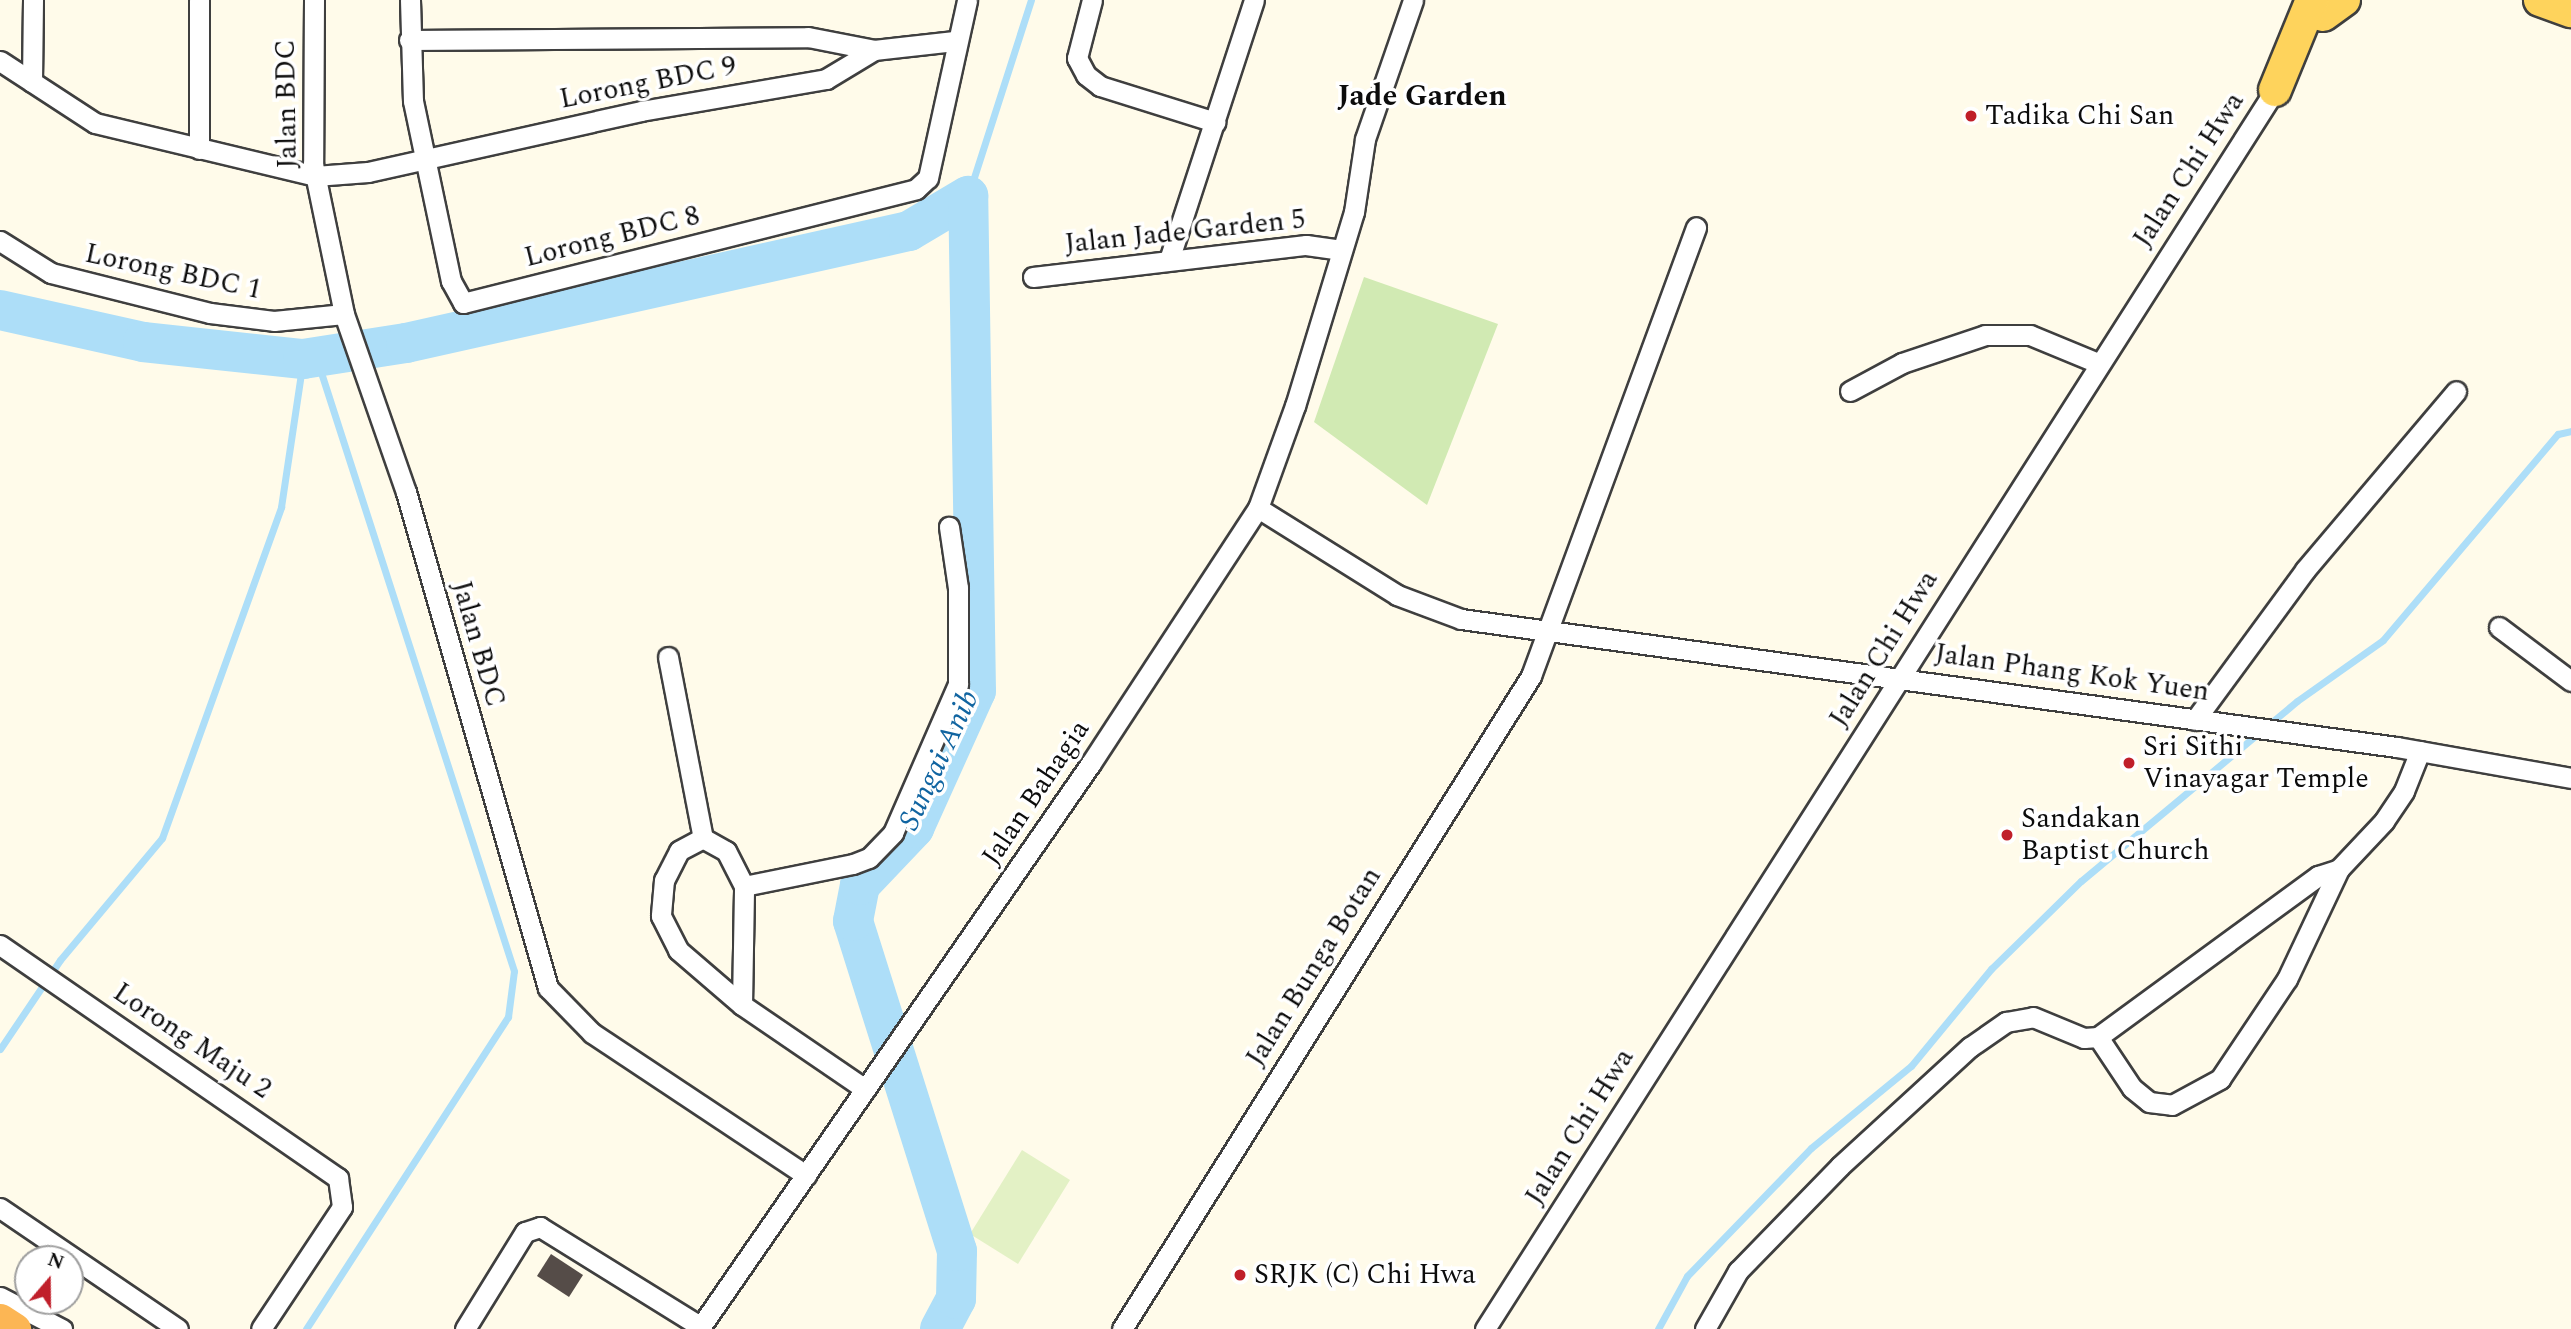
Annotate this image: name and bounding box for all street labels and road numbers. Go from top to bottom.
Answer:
street label: Jalan BDC [269,39,305,169]
street label: Lorong BDC 9 [557,49,739,117]
street label: Jalan Chi Hwa [2126,86,2252,254]
street label: Lorong BDC 8 [521,199,703,275]
street label: Jalan Jade Garden 5 [1063,203,1307,261]
street label: Lorong BDC 1 [82,237,264,307]
street label: Jalan Chi Hwa [1822,564,1946,734]
street label: Jalan BDC [444,577,512,711]
street label: Jalan Phang Kok Yuen [1933,637,2211,709]
street label: Jalan Bahagia [975,714,1097,872]
street label: Jalan Bunga Botan [1239,861,1389,1073]
street label: Lorong Maju 2 [107,976,277,1106]
street label: Jalan Chi Hwa [1518,1042,1642,1212]

